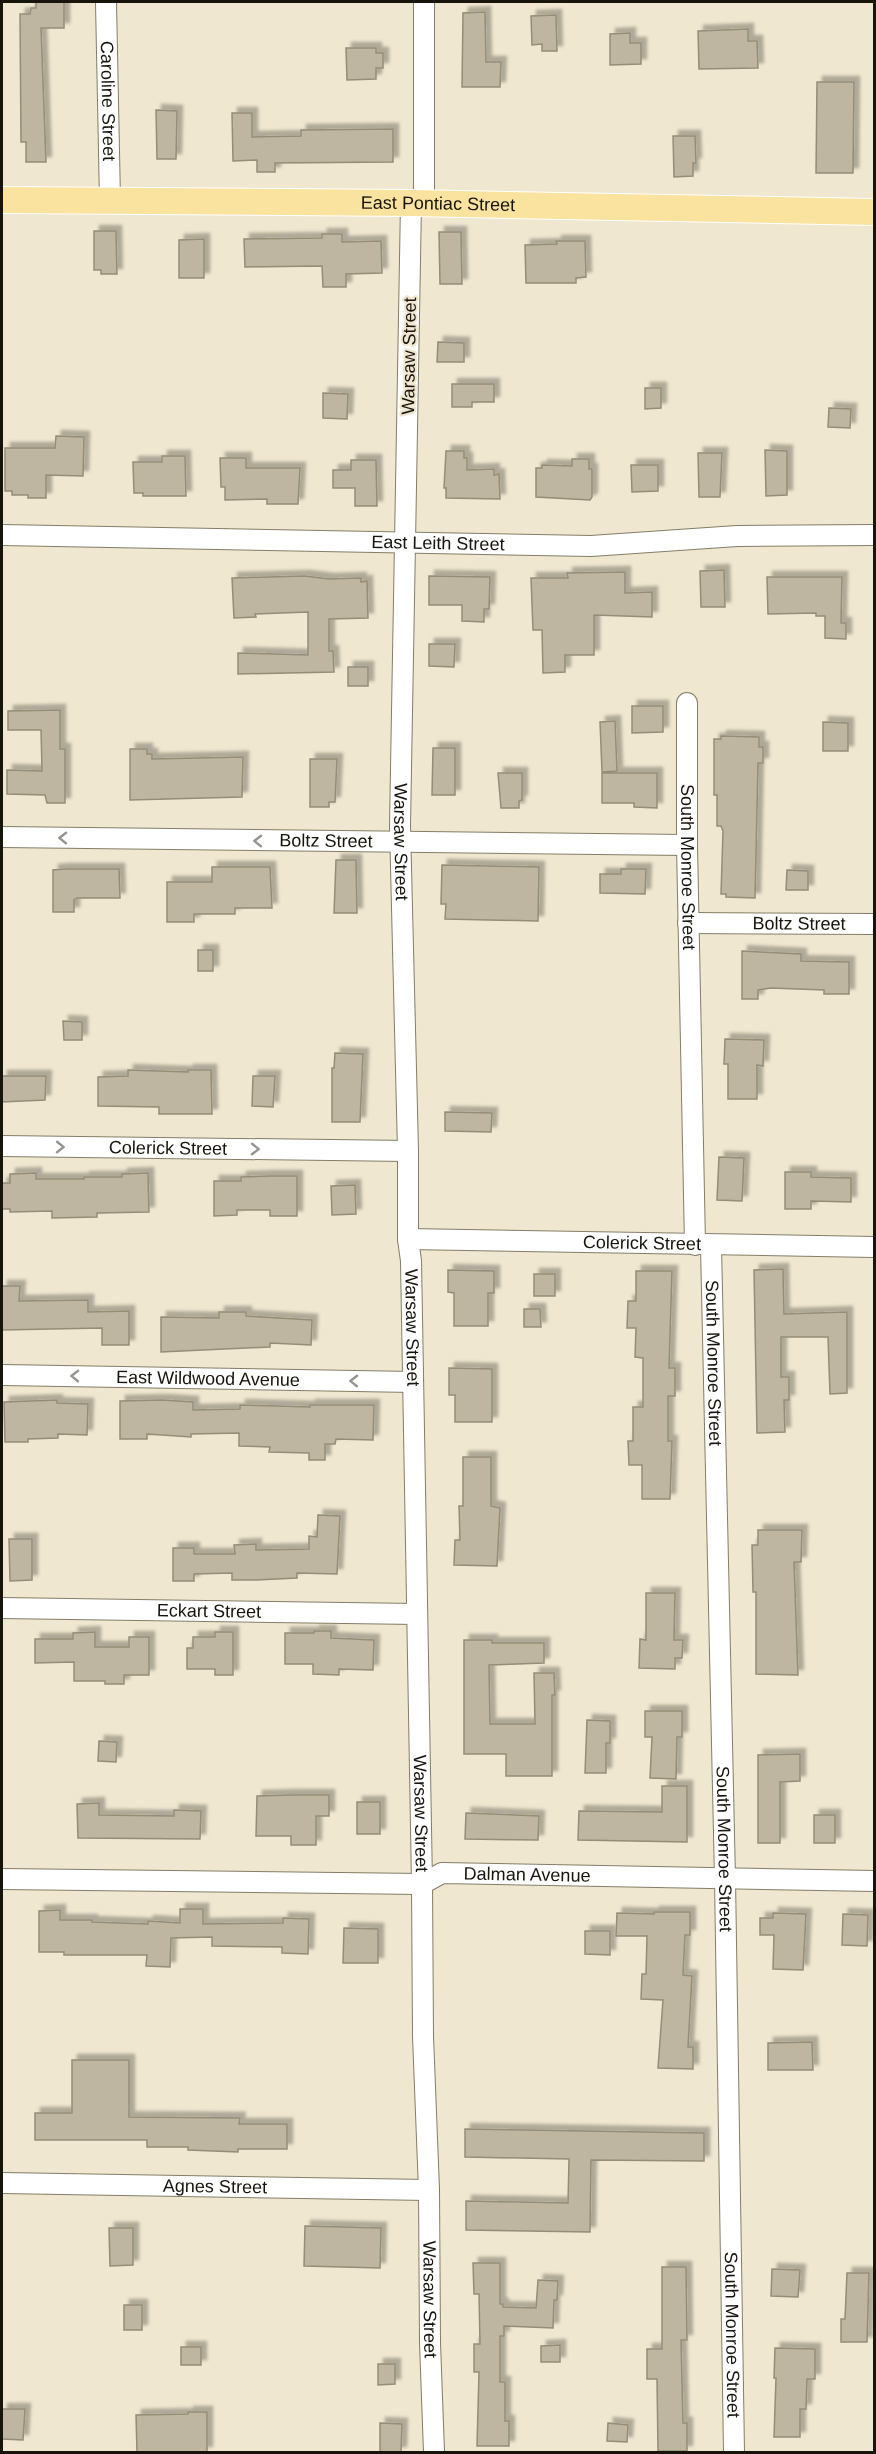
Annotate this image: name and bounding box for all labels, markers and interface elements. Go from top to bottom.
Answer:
street label: Caroline Street [97,41,119,161]
street label: East Pontiac Street [361,193,515,215]
street label: Warsaw Street [398,297,420,415]
street label: East Leith Street [371,532,505,554]
street label: Warsaw Street [390,783,412,901]
street label: South Monroe Street [677,784,699,950]
street label: Boltz Street [279,830,373,851]
one-way arrow [59,832,68,844]
one-way arrow [254,834,263,847]
street label: Boltz Street [752,913,846,934]
street label: Colerick Street [109,1137,227,1159]
one-way arrow [55,1141,64,1153]
one-way arrow [250,1143,259,1155]
street label: Colerick Street [583,1232,701,1254]
street label: Warsaw Street [401,1269,423,1386]
street label: South Monroe Street [702,1280,725,1446]
street label: East Wildwood Avenue [116,1367,300,1390]
one-way arrow [71,1370,80,1383]
one-way arrow [350,1375,359,1387]
street label: Eckart Street [157,1600,261,1622]
street label: Warsaw Street [410,1755,432,1872]
street label: South Monroe Street [712,1766,736,1932]
street label: Dalman Avenue [464,1863,591,1886]
street label: Agnes Street [163,2176,267,2197]
street label: Warsaw Street [419,2241,441,2358]
street label: South Monroe Street [721,2252,743,2418]

